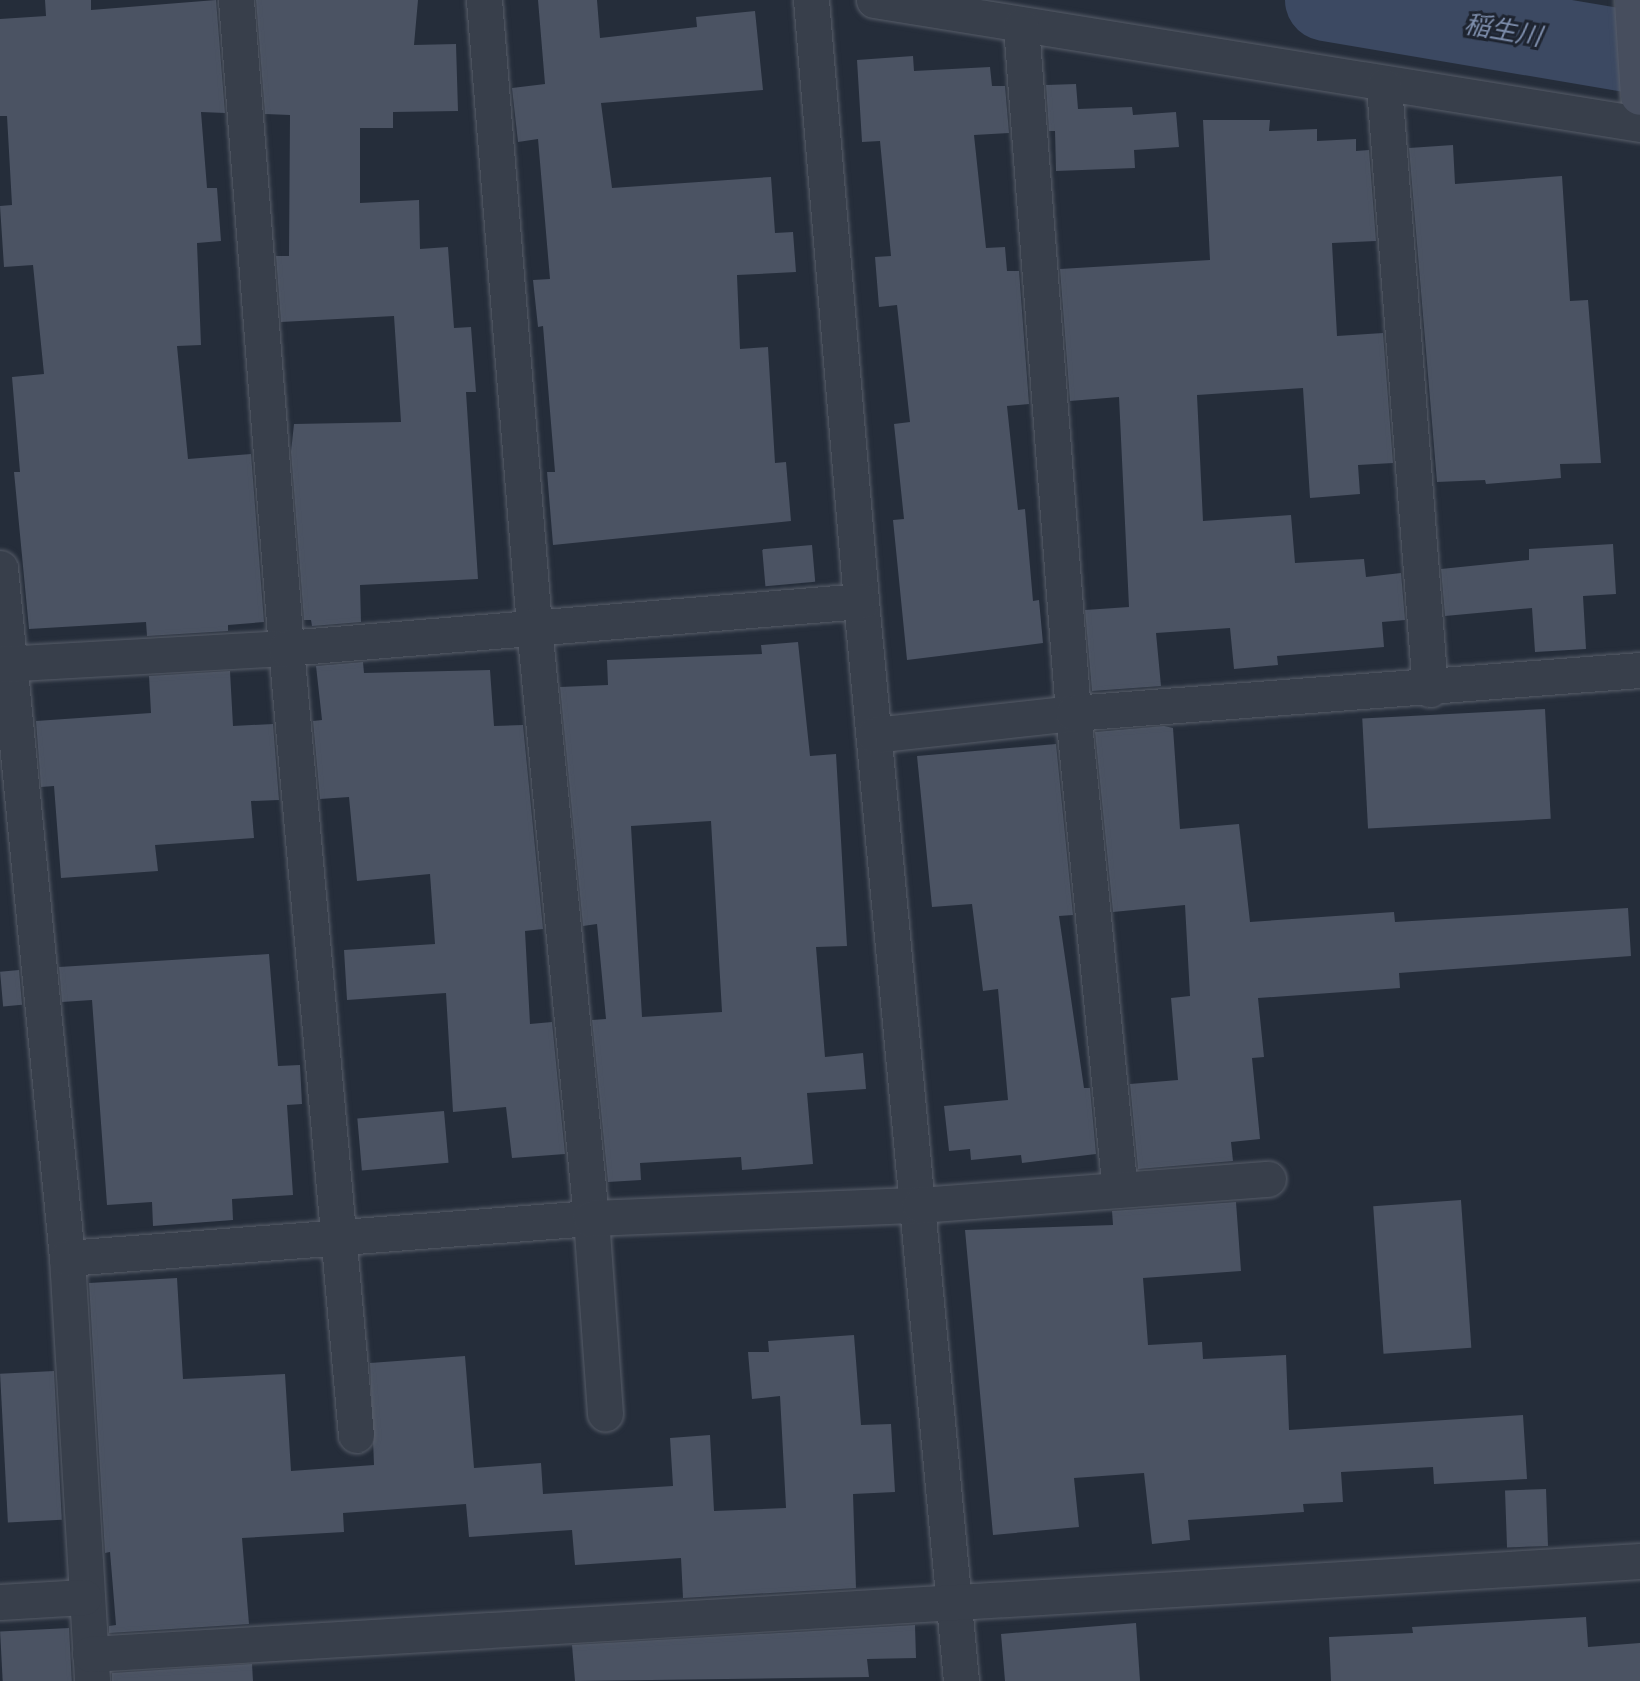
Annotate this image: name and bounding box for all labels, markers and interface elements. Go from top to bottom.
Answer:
water label: 稲生川 [1462,8,1544,52]

